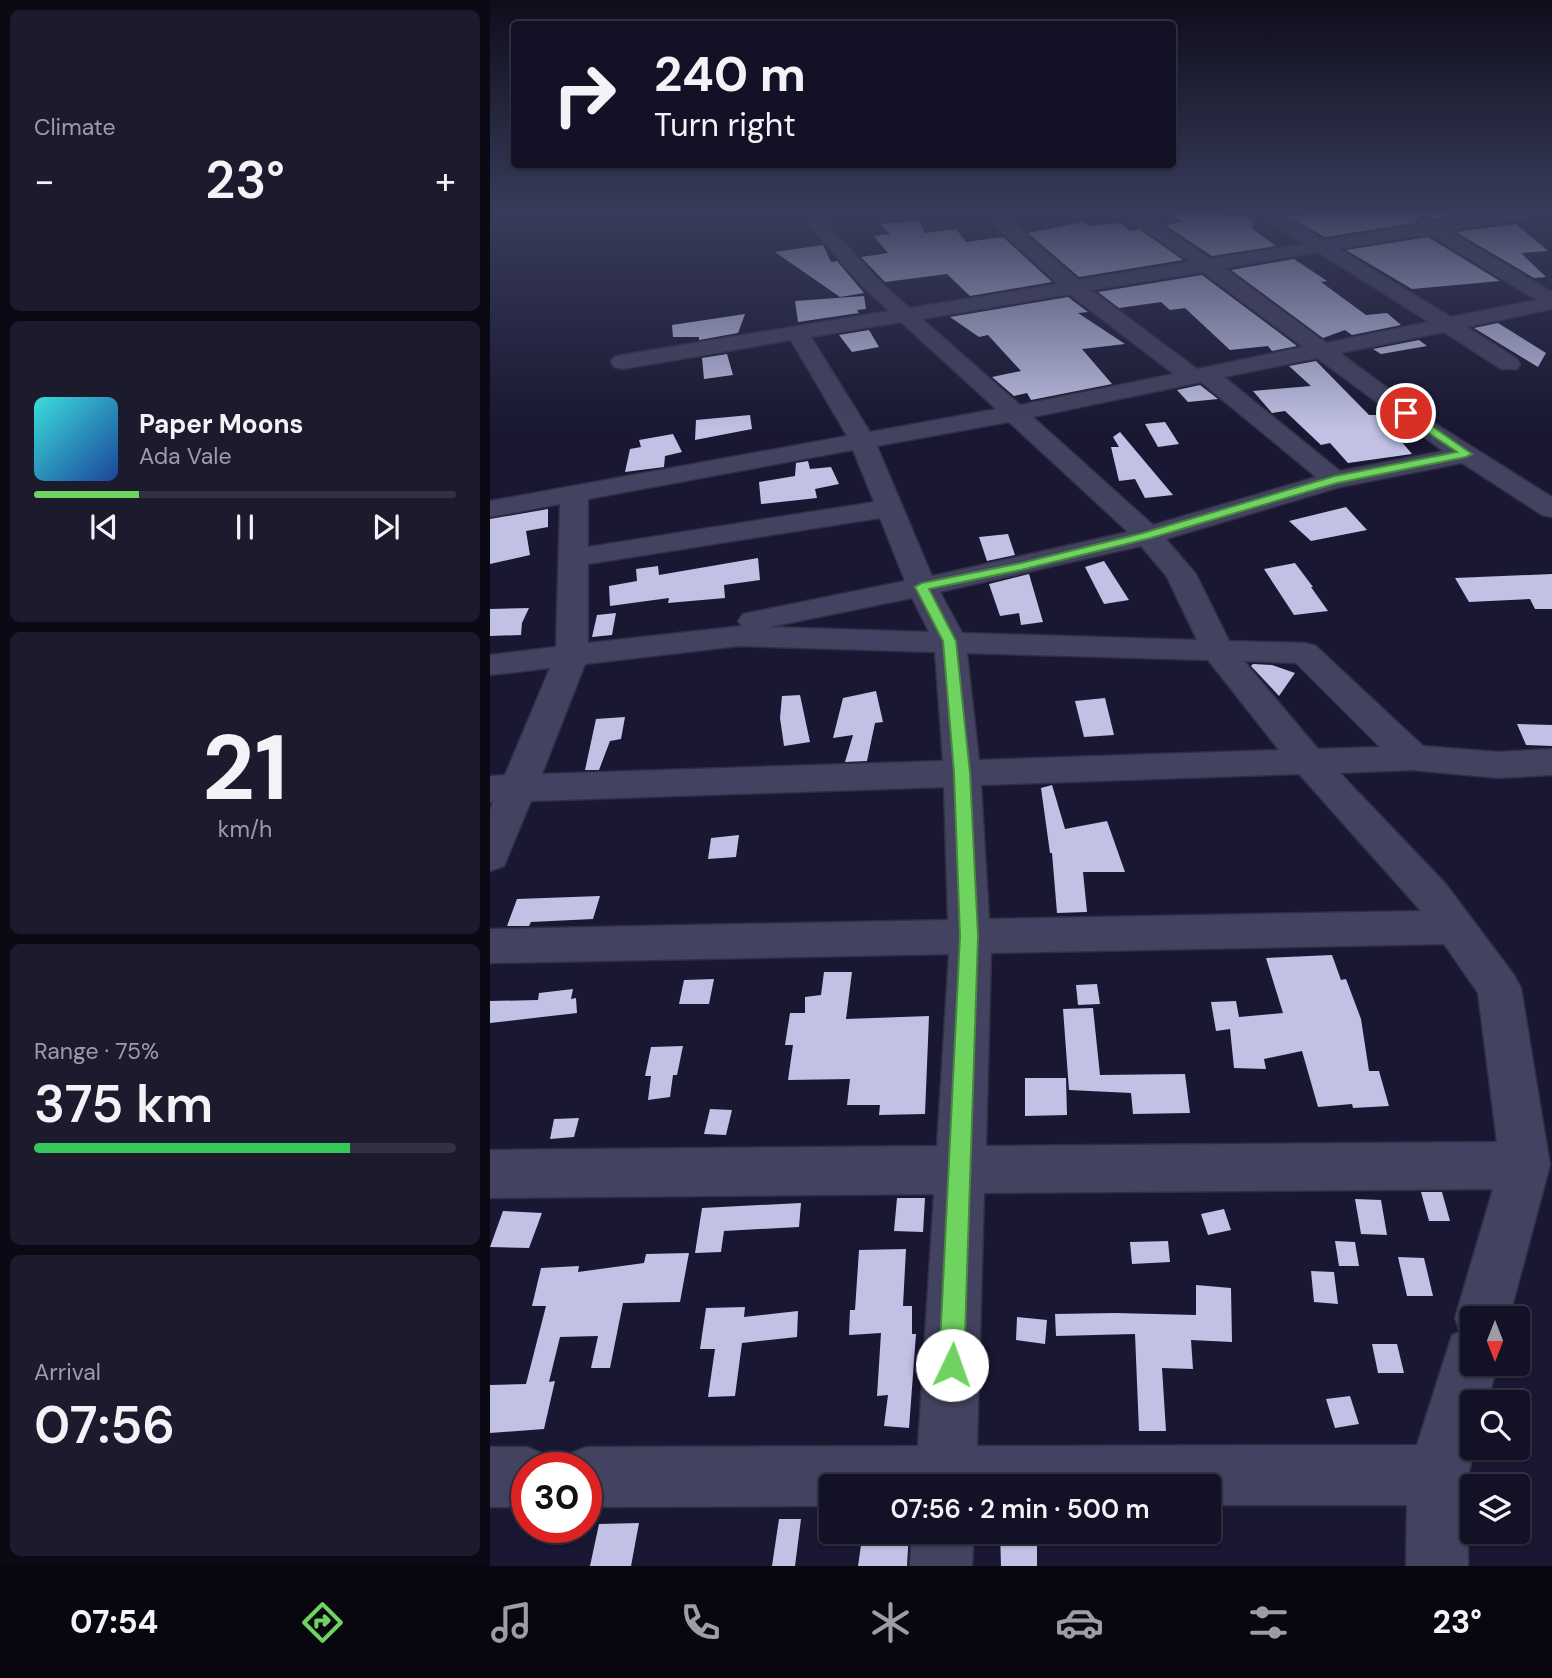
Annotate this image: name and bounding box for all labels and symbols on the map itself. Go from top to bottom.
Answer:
pin [1376,383,1436,443]
north arrow [1460,1306,1530,1376]
position arrow [915,1328,989,1402]
speed limit sign: 30 [511,1452,602,1543]

